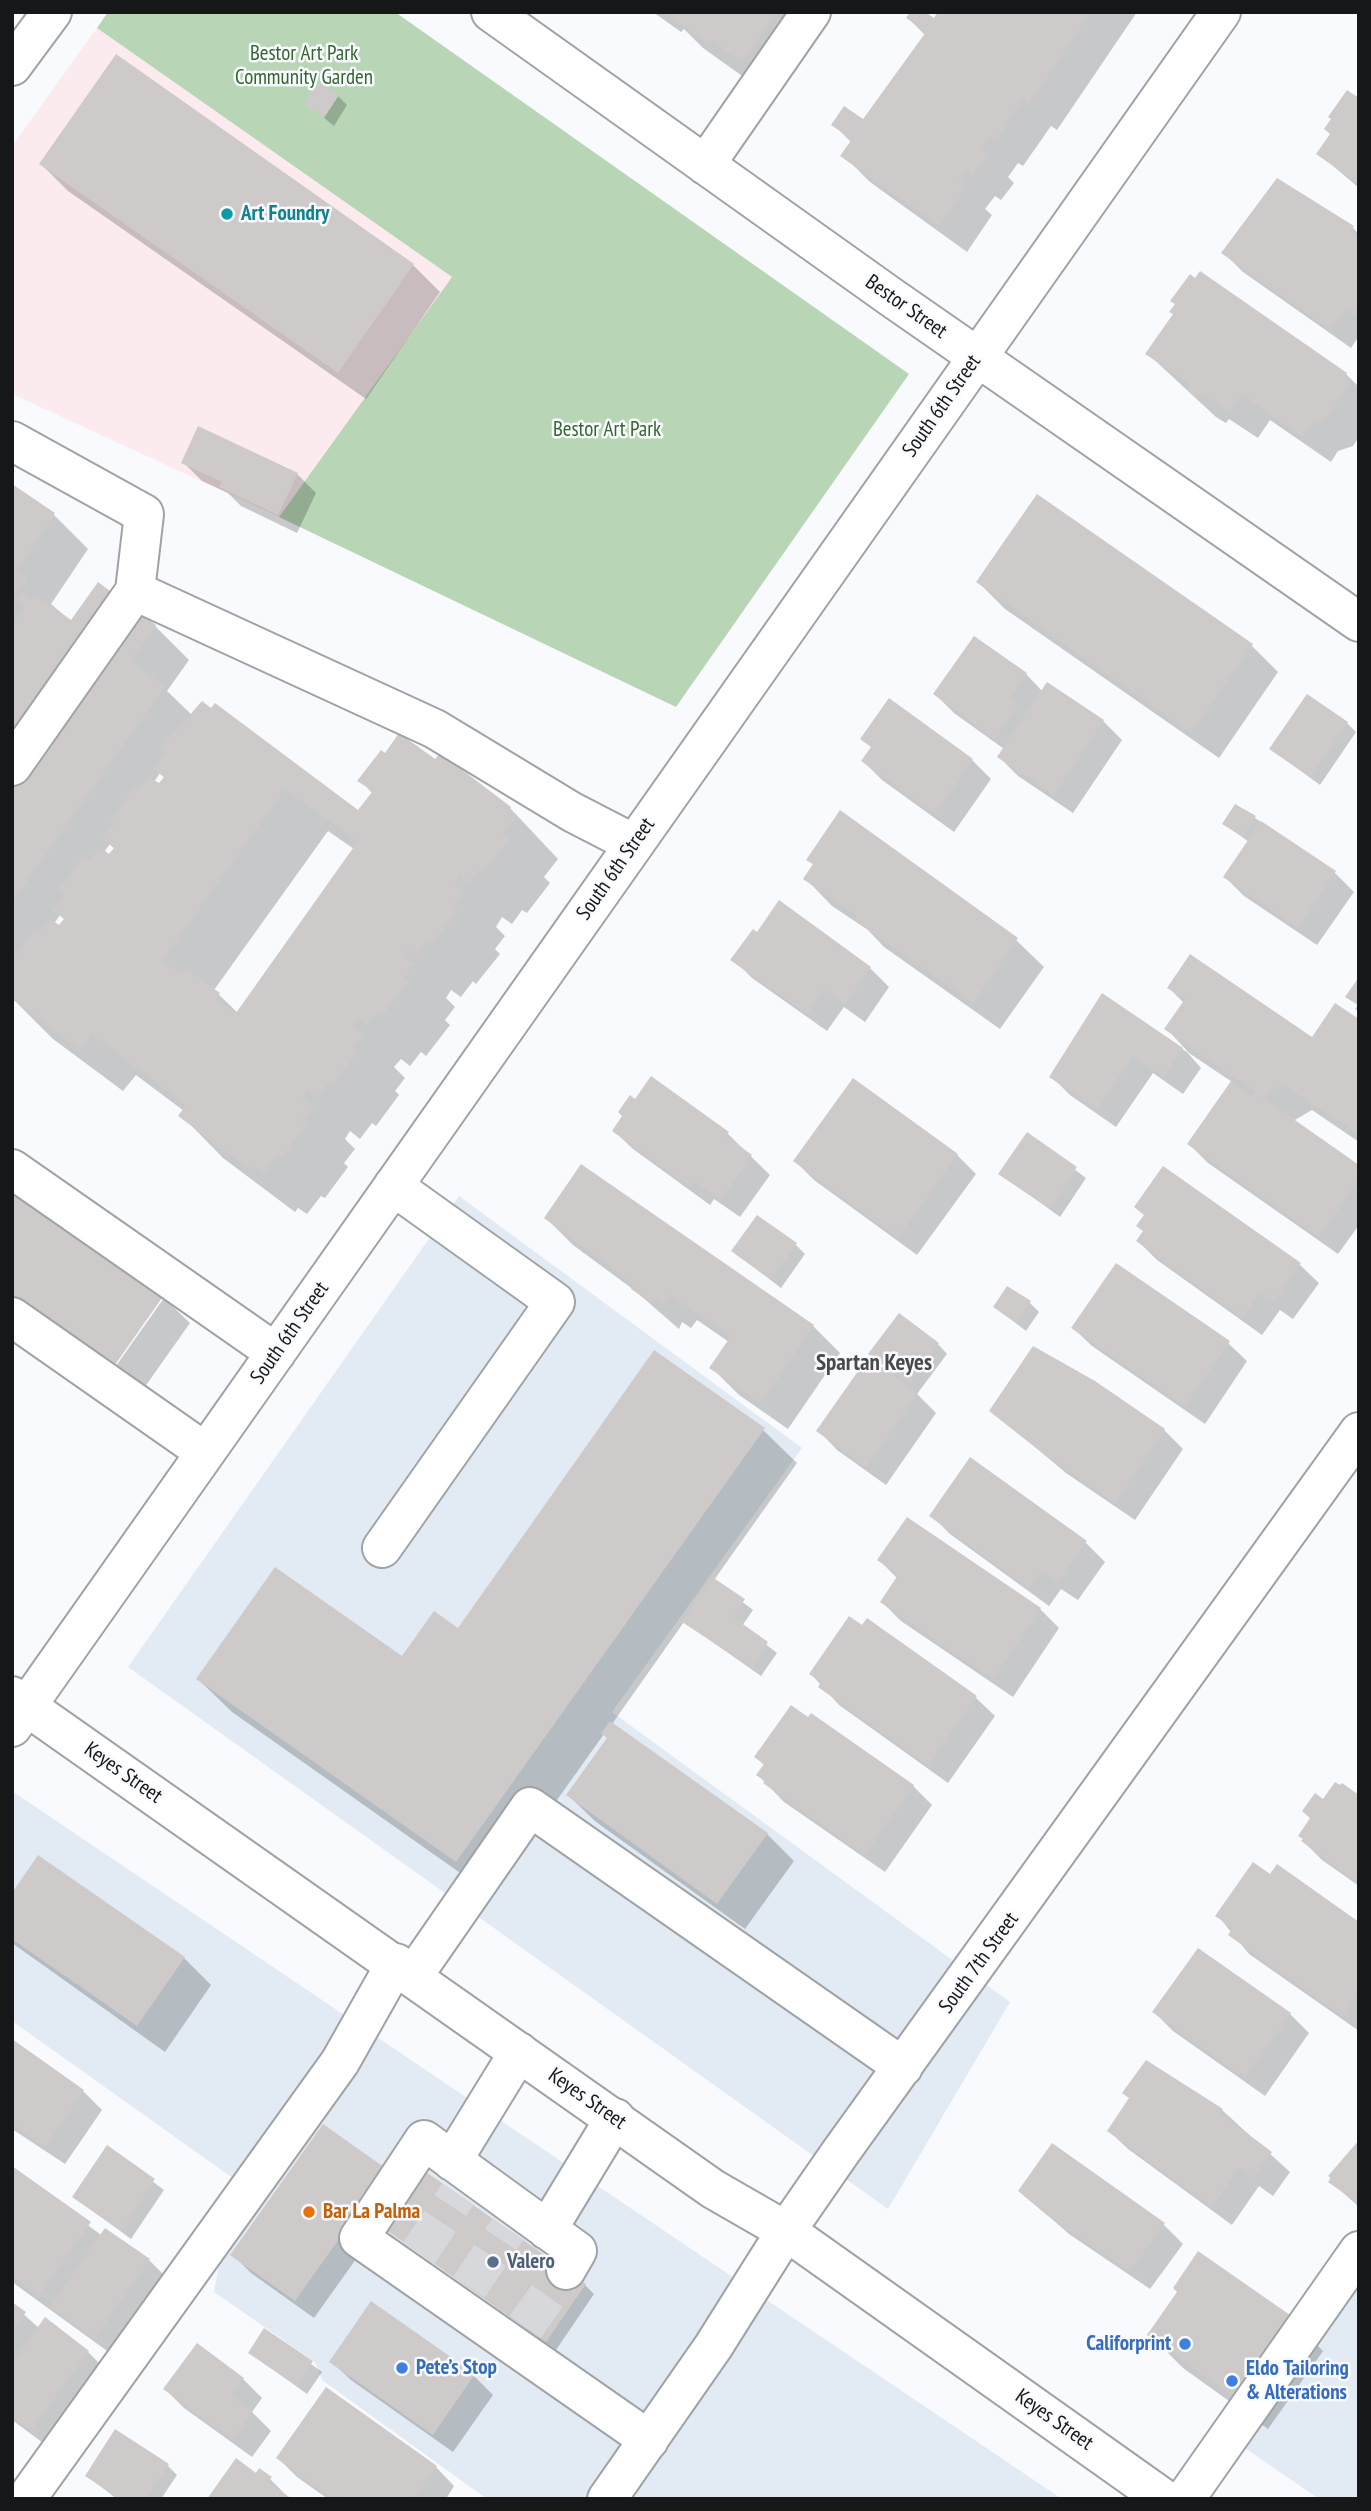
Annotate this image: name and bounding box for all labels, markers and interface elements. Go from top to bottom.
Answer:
park label: Bestor Art Park Community Garden [235,41,373,91]
place label: Art Foundry [241,201,329,227]
marker: Art Foundry [219,206,235,222]
street label: Bestor Street [860,270,952,344]
street label: South 6th Street [898,350,986,462]
park label: Bestor Art Park [553,417,661,443]
street label: South 6th Street [572,813,660,925]
street label: South 6th Street [246,1277,334,1389]
district label: Spartan Keyes [816,1349,932,1377]
street label: Keyes Street [79,1737,167,1809]
street label: South 7th Street [934,1908,1024,2018]
street label: Keyes Street [543,2063,631,2135]
place label: Bar La Palma [323,2199,420,2225]
marker: Bar La Palma [301,2204,317,2220]
place label: Valero [507,2249,555,2275]
marker: Valero [485,2254,501,2270]
place label: Califorprint [1086,2331,1171,2357]
marker: Califorprint [1177,2336,1193,2352]
place label: Pete’s Stop [416,2355,497,2381]
place label: Eldo Tailoring & Alterations [1246,2356,1349,2406]
marker: Pete’s Stop [394,2360,410,2376]
marker: Eldo Tailoring & Alterations [1224,2373,1240,2389]
street label: Keyes Street [1010,2384,1098,2456]

